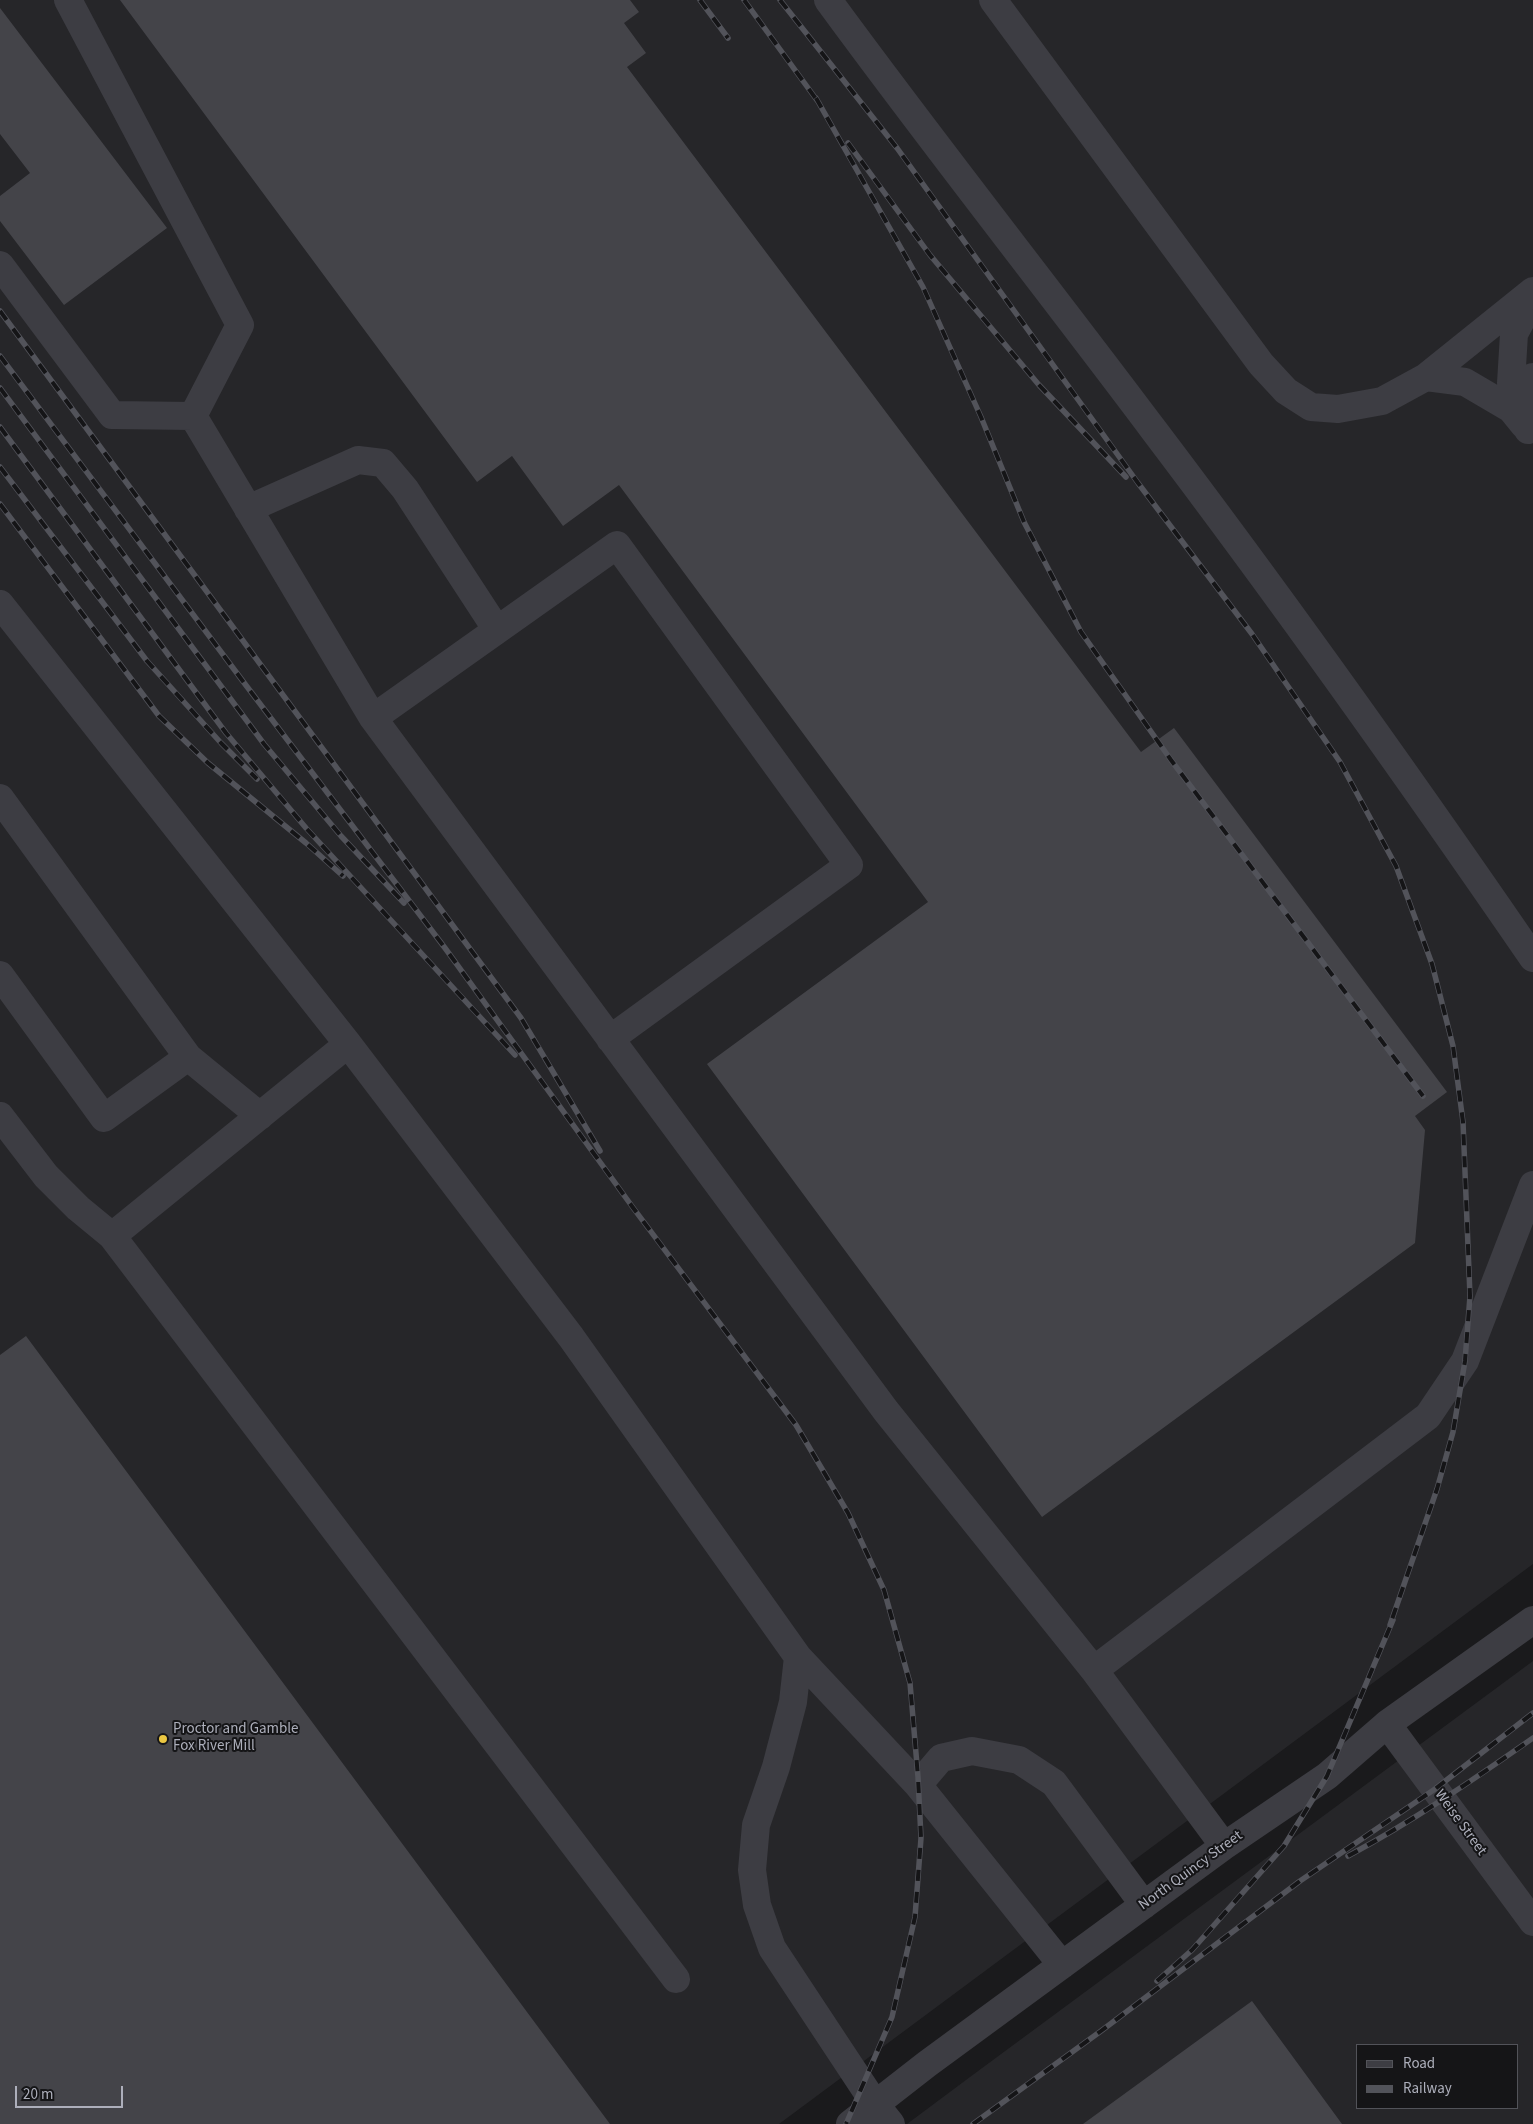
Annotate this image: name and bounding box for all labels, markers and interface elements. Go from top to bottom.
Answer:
place label: Proctor and Gamble Fox River Mill [173,1721,298,1756]
marker: Proctor and Gamble Fox River Mill [157,1733,169,1745]
street label: Weise Street [1430,1786,1490,1860]
street label: North Quincy Street [1136,1827,1246,1915]
legend [1356,2044,1518,2109]
text: Road [1403,2053,1435,2074]
scale bar [18,2076,125,2108]
text: Railway [1403,2078,1452,2099]
text: 20 m [23,2084,53,2105]

